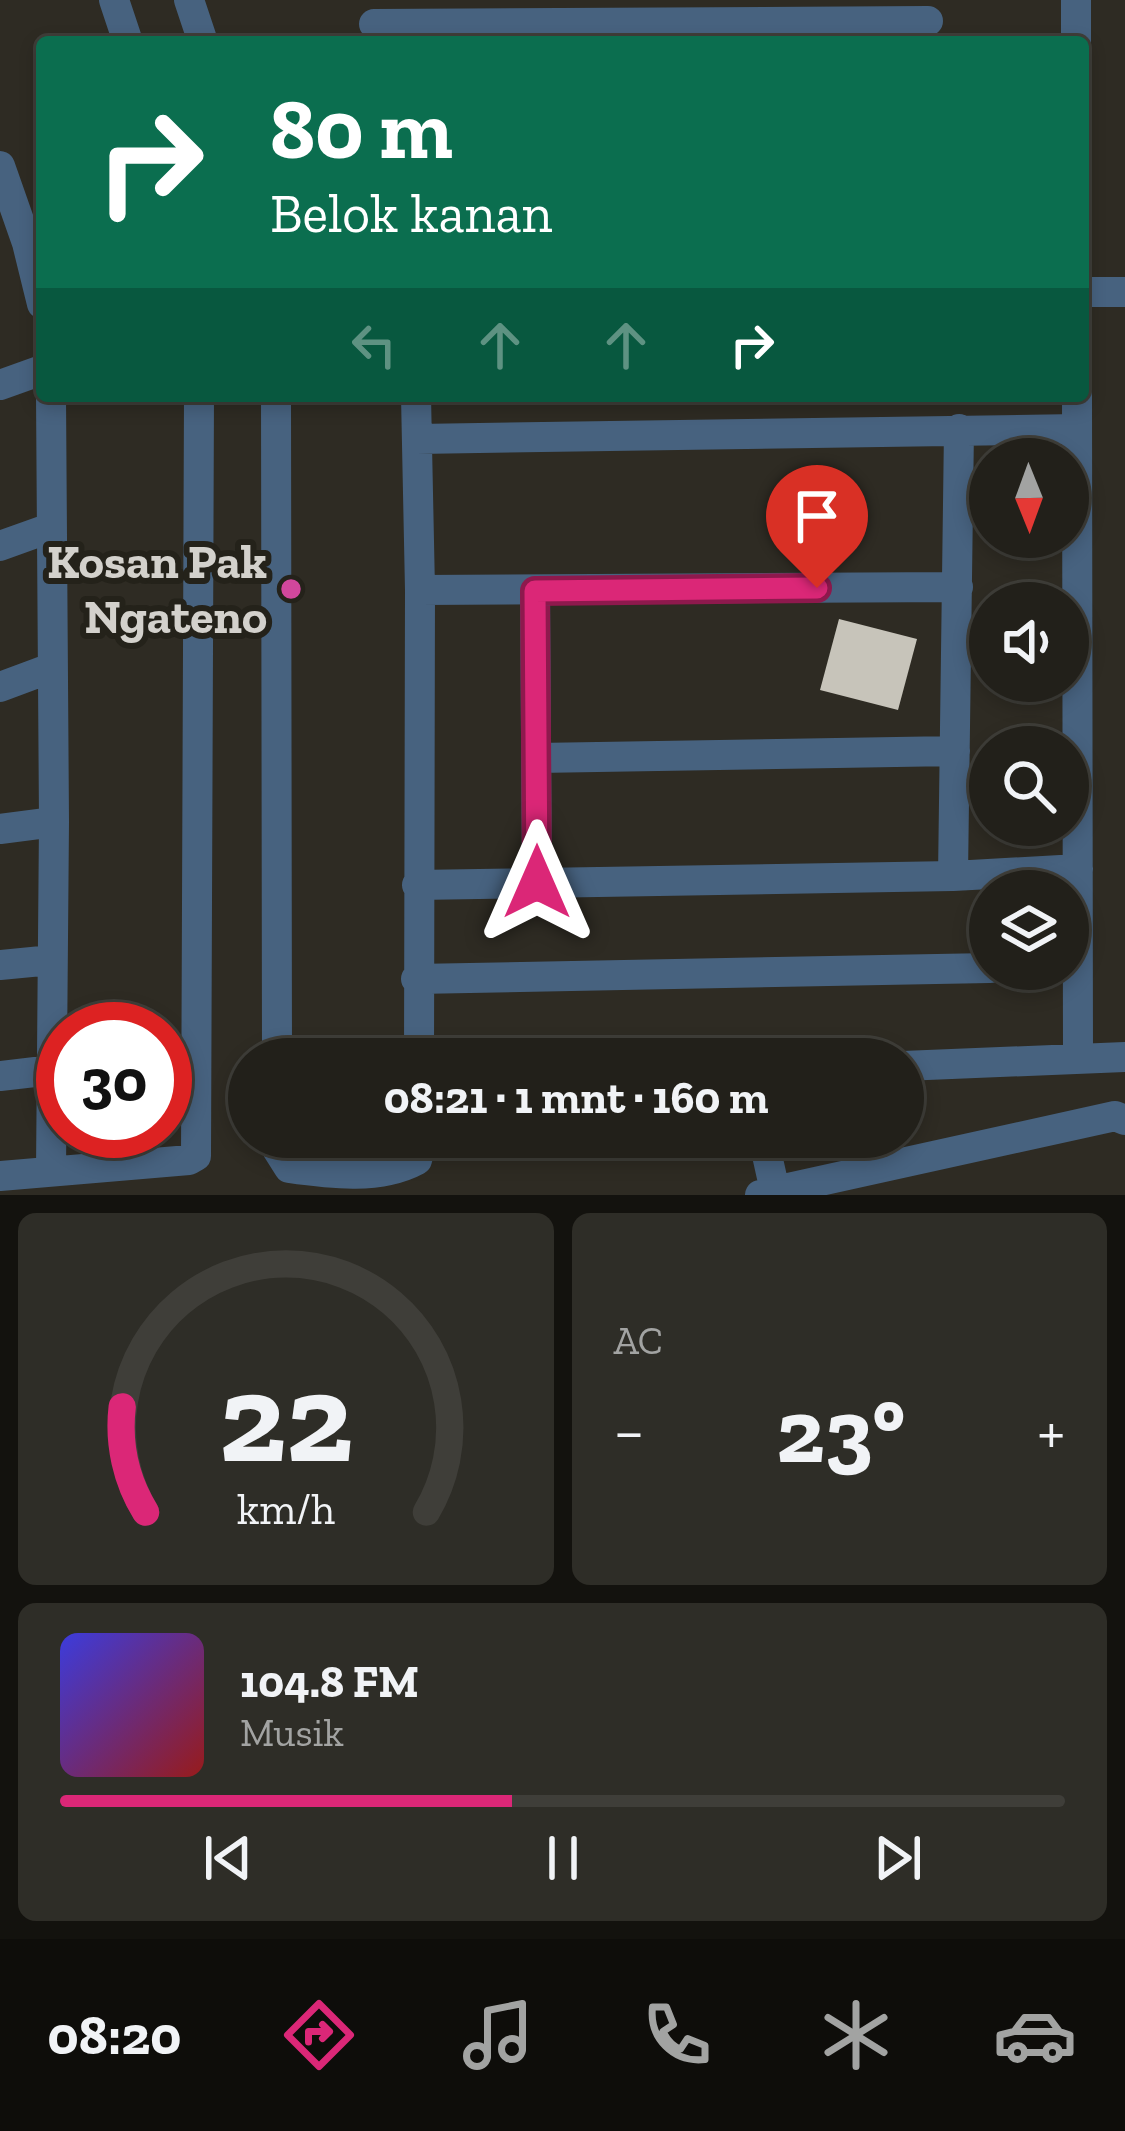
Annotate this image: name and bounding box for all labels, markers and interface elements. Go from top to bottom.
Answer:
text: 80 m [270,79,453,180]
icon: right [72,84,228,240]
text: Belok kanan [270,181,553,246]
icon: left [341,312,407,378]
icon: ahead [467,312,533,378]
icon: ahead [593,312,659,378]
icon: right [719,312,785,378]
north arrow [969,438,1089,558]
map controls [969,438,1089,990]
pin [766,465,868,588]
icon: arrive [784,483,850,549]
place label: Kosan Pak Ngateno [47,533,267,645]
marker: Kosan Pak Ngateno [278,576,304,602]
button: sound [969,582,1089,702]
button: search [969,726,1089,846]
position arrow [474,819,600,945]
button: layers [969,870,1089,990]
speed limit sign: 30 [36,1002,192,1158]
text: 08:21 · 1 mnt · 160 m [384,1071,768,1125]
text: AC [614,1317,663,1364]
text: 22 [219,1343,353,1493]
text: 23° [776,1377,905,1485]
text: − [614,1392,644,1471]
text: + [1037,1392,1065,1471]
text: km/h [237,1484,335,1535]
text: 104.8 FM [240,1655,419,1709]
text: Musik [240,1709,344,1756]
icon: previous [195,1825,261,1891]
icon: pause [530,1825,596,1891]
icon: next [865,1825,931,1891]
icon: directions [277,1993,361,2077]
icon: music [456,1993,540,2077]
icon: phone [635,1993,719,2077]
icon: climate [814,1993,898,2077]
icon: car [993,1993,1077,2077]
text: 08:20 [48,2003,181,2068]

